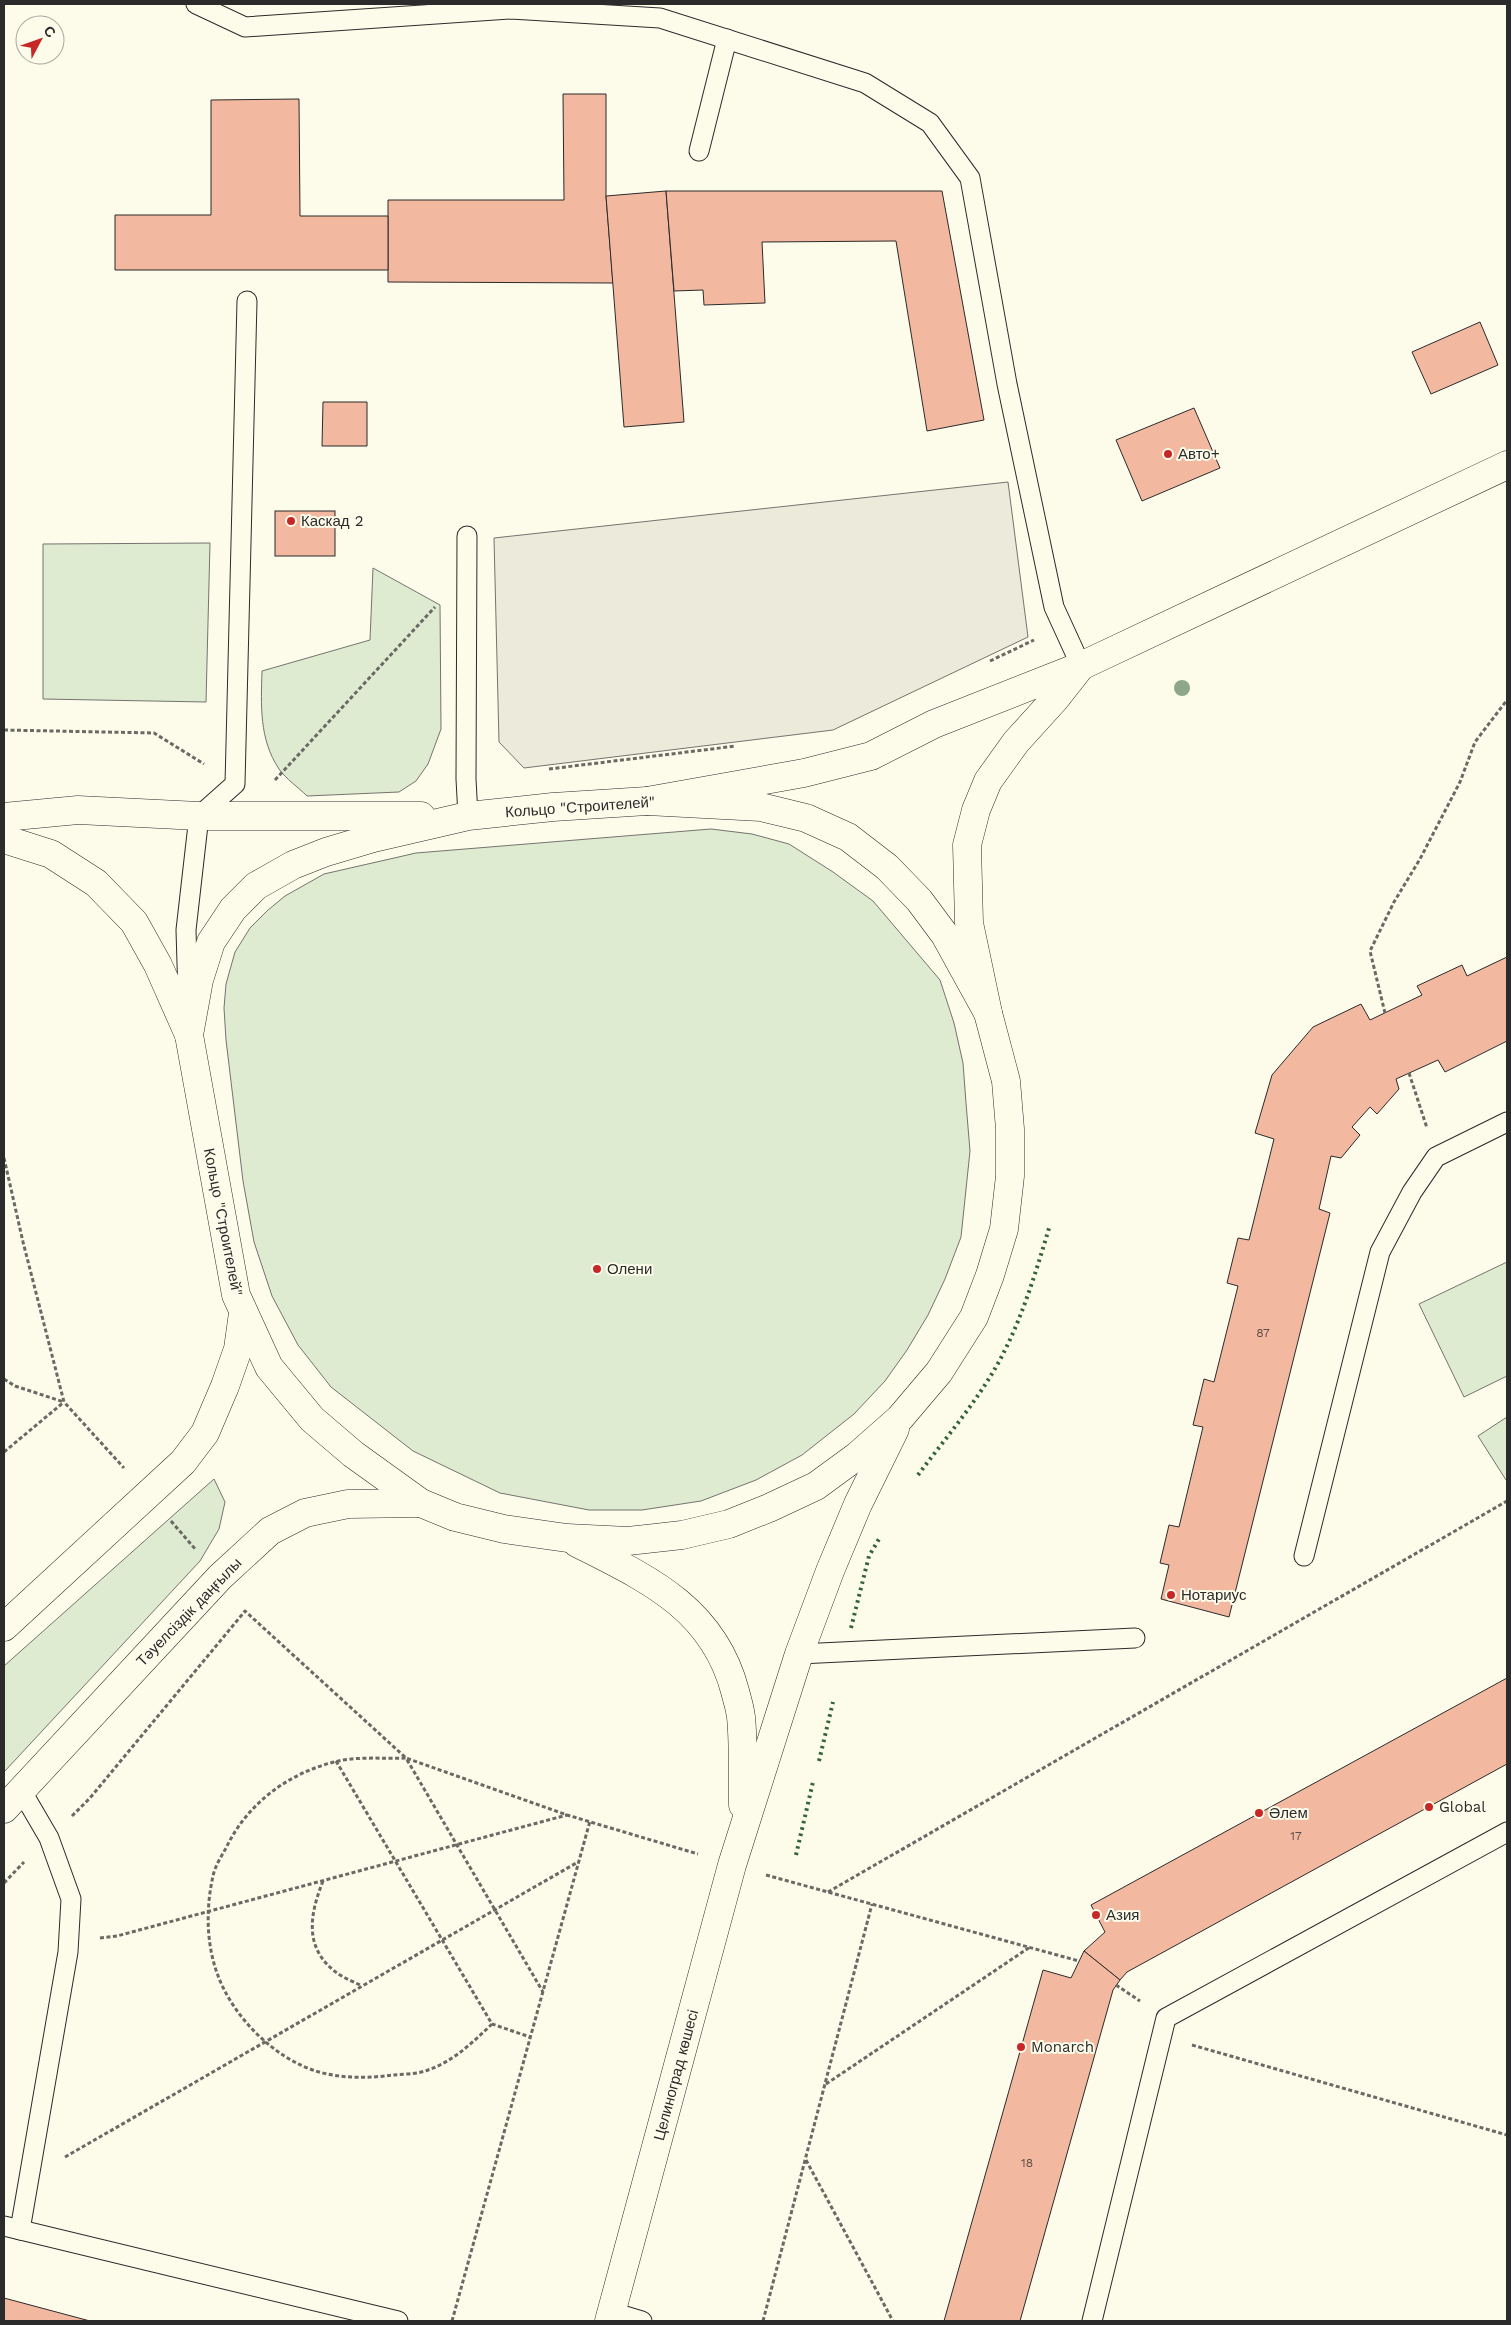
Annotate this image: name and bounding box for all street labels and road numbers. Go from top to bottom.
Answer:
street label: Кольцо "Строителей" [505,793,655,821]
street label: Кольцо "Строителей" [200,1147,246,1297]
street label: Тәуелсіздік даңғылы [133,1554,245,1670]
street label: Целиноград көшесі [650,2008,702,2142]

